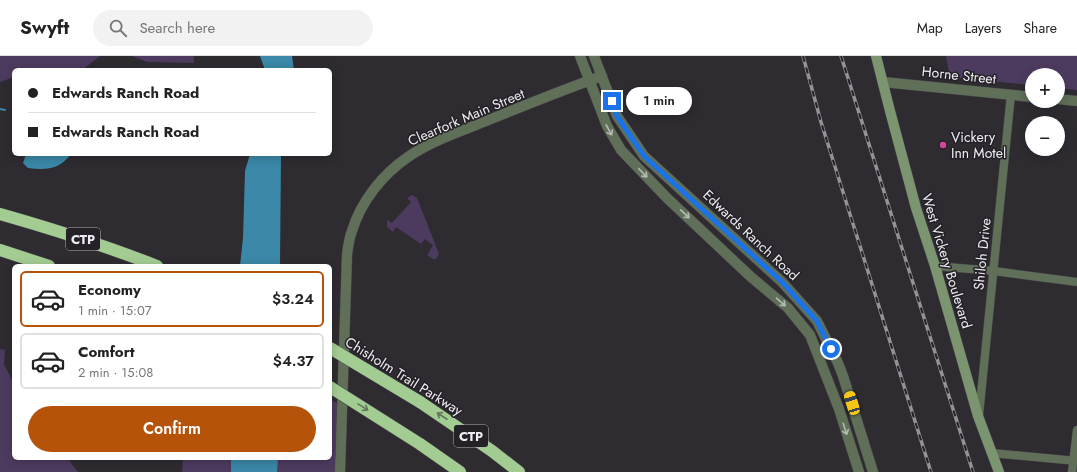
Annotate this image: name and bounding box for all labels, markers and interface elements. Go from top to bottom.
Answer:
search box [93,10,373,46]
text: Swyft [20,14,69,41]
icon: search [107,17,129,39]
text: Search here [139,17,215,39]
text: Map [917,18,943,38]
text: Layers [965,18,1001,38]
text: Share [1023,18,1057,38]
street label: Horne Street [921,61,998,89]
map controls [1025,68,1065,156]
button: + [1025,68,1065,108]
text: Edwards Ranch Road [52,82,199,104]
street label: Clearfork Main Street [405,83,528,151]
callout: 1 min [626,87,692,115]
text: 1 min [643,91,675,110]
route end [603,92,621,110]
button: − [1025,116,1065,156]
text: Edwards Ranch Road [52,121,199,143]
one-way arrow [606,124,614,136]
place label: Vickery Inn Motel [951,127,1006,163]
marker: Vickery Inn Motel [938,140,948,150]
one-way arrow [638,168,648,178]
street label: Edwards Ranch Road [698,185,804,285]
street label: West Vickery Boulevard [917,191,977,331]
one-way arrow [680,209,690,219]
street label: Shiloh Drive [968,217,996,291]
road number: CTP [66,228,100,250]
text: Economy [78,279,141,301]
icon: car [30,281,66,317]
text: $3.24 [272,288,314,310]
one-way arrow [775,298,786,307]
text: 1 min · 15:07 [78,301,152,320]
street label: Chisholm Trail Parkway [341,332,467,421]
route start [822,340,840,358]
text: Comfort [78,341,135,363]
icon: car [30,343,66,379]
text: $4.37 [273,350,314,372]
text: 2 min · 15:08 [78,363,153,382]
car [843,390,861,416]
one-way arrow [358,403,369,412]
button: Confirm [28,406,316,452]
one-way arrow [437,412,448,420]
one-way arrow [842,422,849,435]
road number: CTP [454,425,488,447]

